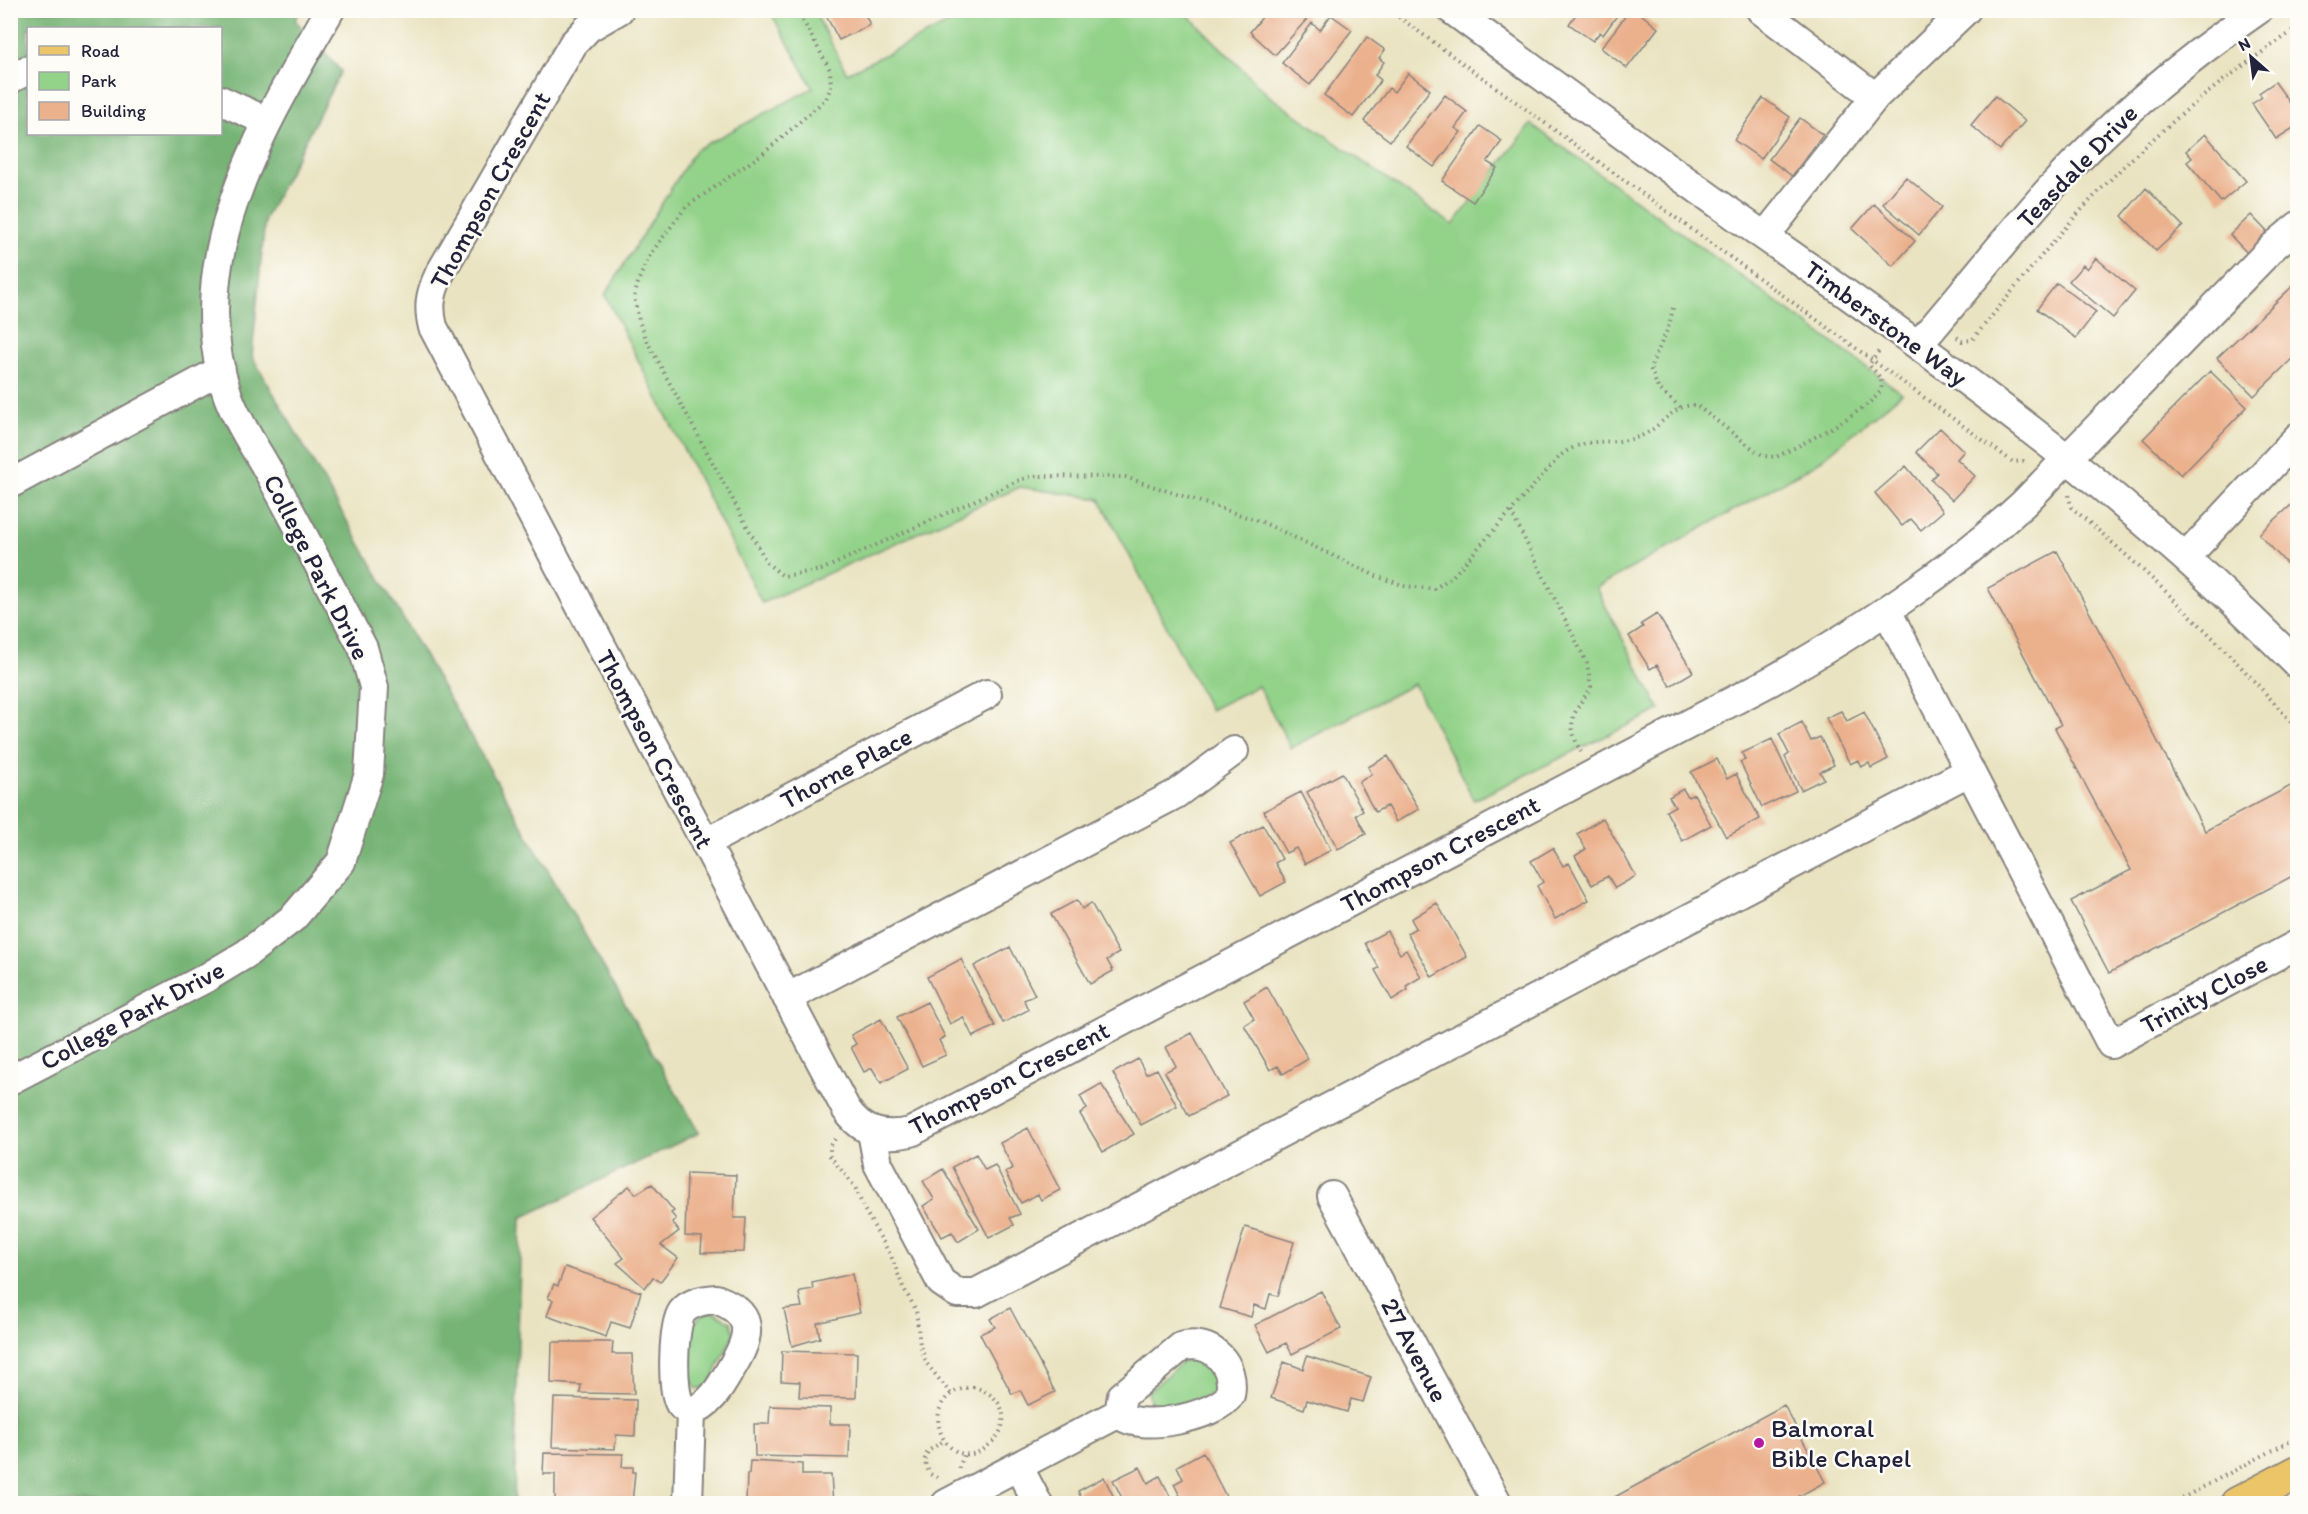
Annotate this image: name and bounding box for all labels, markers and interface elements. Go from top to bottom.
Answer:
legend [27,27,222,135]
north arrow [2221,27,2281,87]
text: N [2235,33,2253,55]
text: Road [81,40,120,62]
text: Park [81,70,116,92]
street label: Thompson Crescent [422,85,558,294]
street label: Teasdale Drive [2010,97,2144,235]
text: Building [81,100,147,122]
street label: Timberstone Way [1798,253,1974,393]
street label: College Park Drive [256,469,378,665]
street label: Thompson Crescent [589,644,721,854]
street label: Thorne Place [775,720,917,816]
street label: Thompson Crescent [1335,788,1545,920]
street label: Trinity Close [2135,947,2273,1041]
street label: College Park Drive [35,953,229,1077]
street label: Thompson Crescent [903,1013,1115,1142]
street label: 27 Avenue [1374,1292,1456,1408]
place label: Balmoral Bible Chapel [1771,1412,1911,1474]
marker: Balmoral Bible Chapel [1752,1436,1766,1450]

